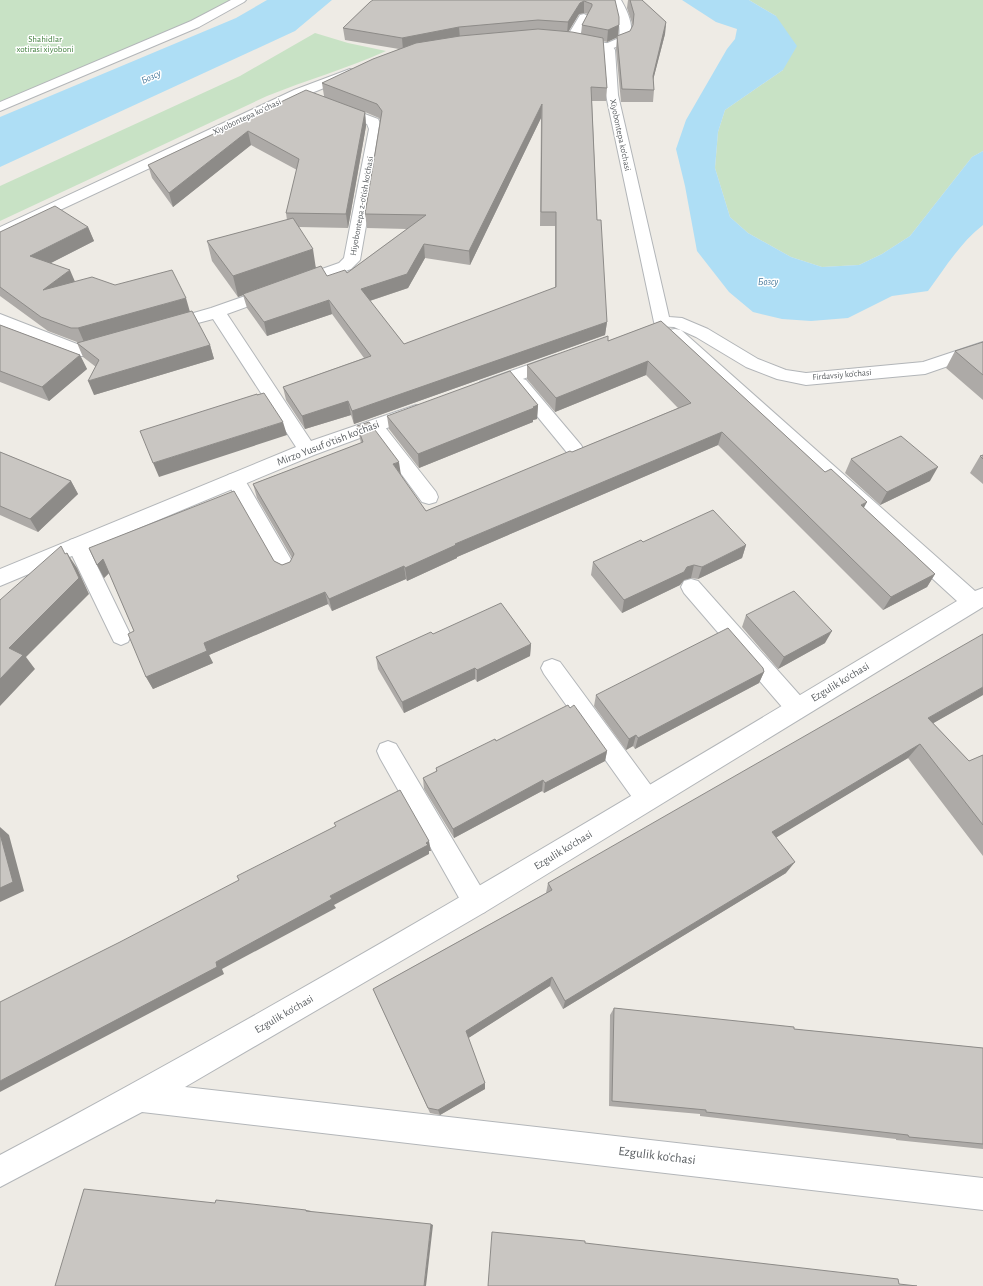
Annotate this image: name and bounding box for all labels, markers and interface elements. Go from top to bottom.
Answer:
park label: Shahidlar xotirasi xiyoboni [16,35,74,54]
water label: Бозсу [140,68,162,86]
street label: Xiyobontepa koʻchasi [212,97,282,137]
street label: Xiyobontepa ko'chasi [608,98,632,172]
street label: Hiyobontepa 2-o'tish ko'chasi [349,156,375,256]
water label: Бозсу [758,277,778,287]
street label: Firdavsiy ko'chasi [812,368,872,382]
street label: Mirzo Yusuf o'tish ko'chasi [275,418,381,468]
street label: Ezgulik ko'chasi [809,660,871,704]
street label: Ezgulik ko'chasi [532,828,594,872]
street label: Ezgulik ko'chasi [253,993,315,1035]
street label: Ezgulik ko'chasi [618,1145,696,1167]

